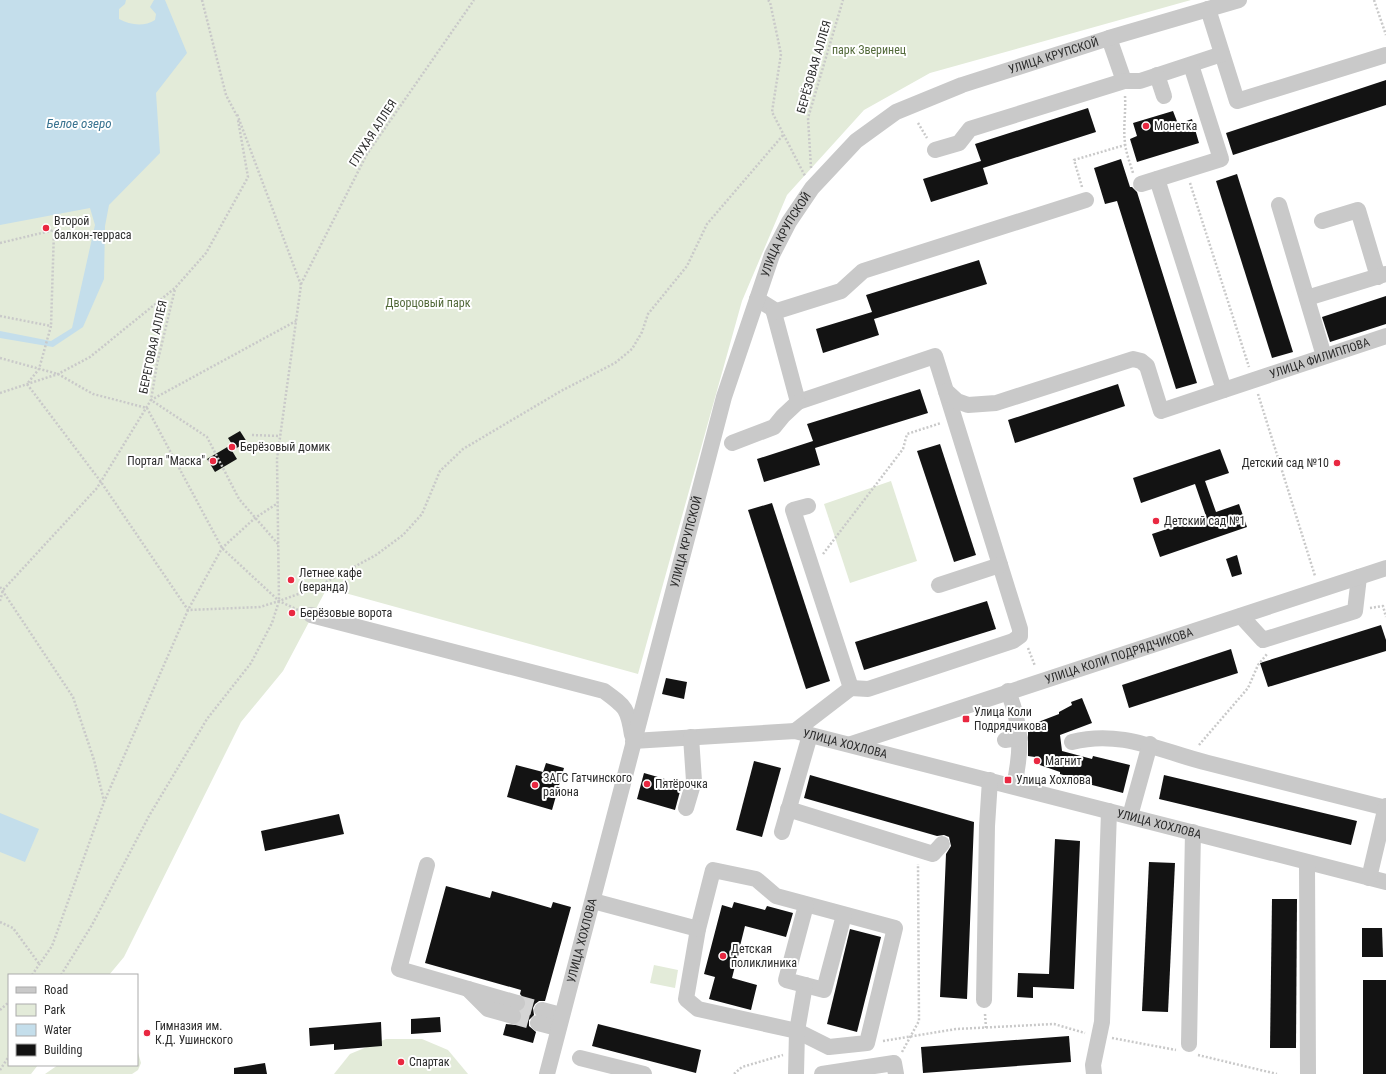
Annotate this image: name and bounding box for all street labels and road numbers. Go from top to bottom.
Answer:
street label: БЕРЁЗОВАЯ АЛЛЕЯ [793,19,834,115]
street label: УЛИЦА КРУПСКОЙ [1007,34,1100,77]
street label: ГЛУХАЯ АЛЛЕЯ [346,97,400,169]
street label: УЛИЦА КРУПСКОЙ [758,189,814,279]
street label: БЕРЕГОВАЯ АЛЛЕЯ [136,299,170,395]
street label: УЛИЦА ФИЛИППОВА [1268,335,1372,381]
street label: УЛИЦА КРУПСКОЙ [667,494,705,589]
street label: УЛИЦА КОЛИ ПОДРЯДЧИКОВА [1043,625,1195,687]
street label: УЛИЦА ХОХЛОВА [801,726,889,761]
street label: УЛИЦА ХОХЛОВА [1115,806,1203,842]
street label: УЛИЦА ХОХЛОВА [564,897,600,984]

